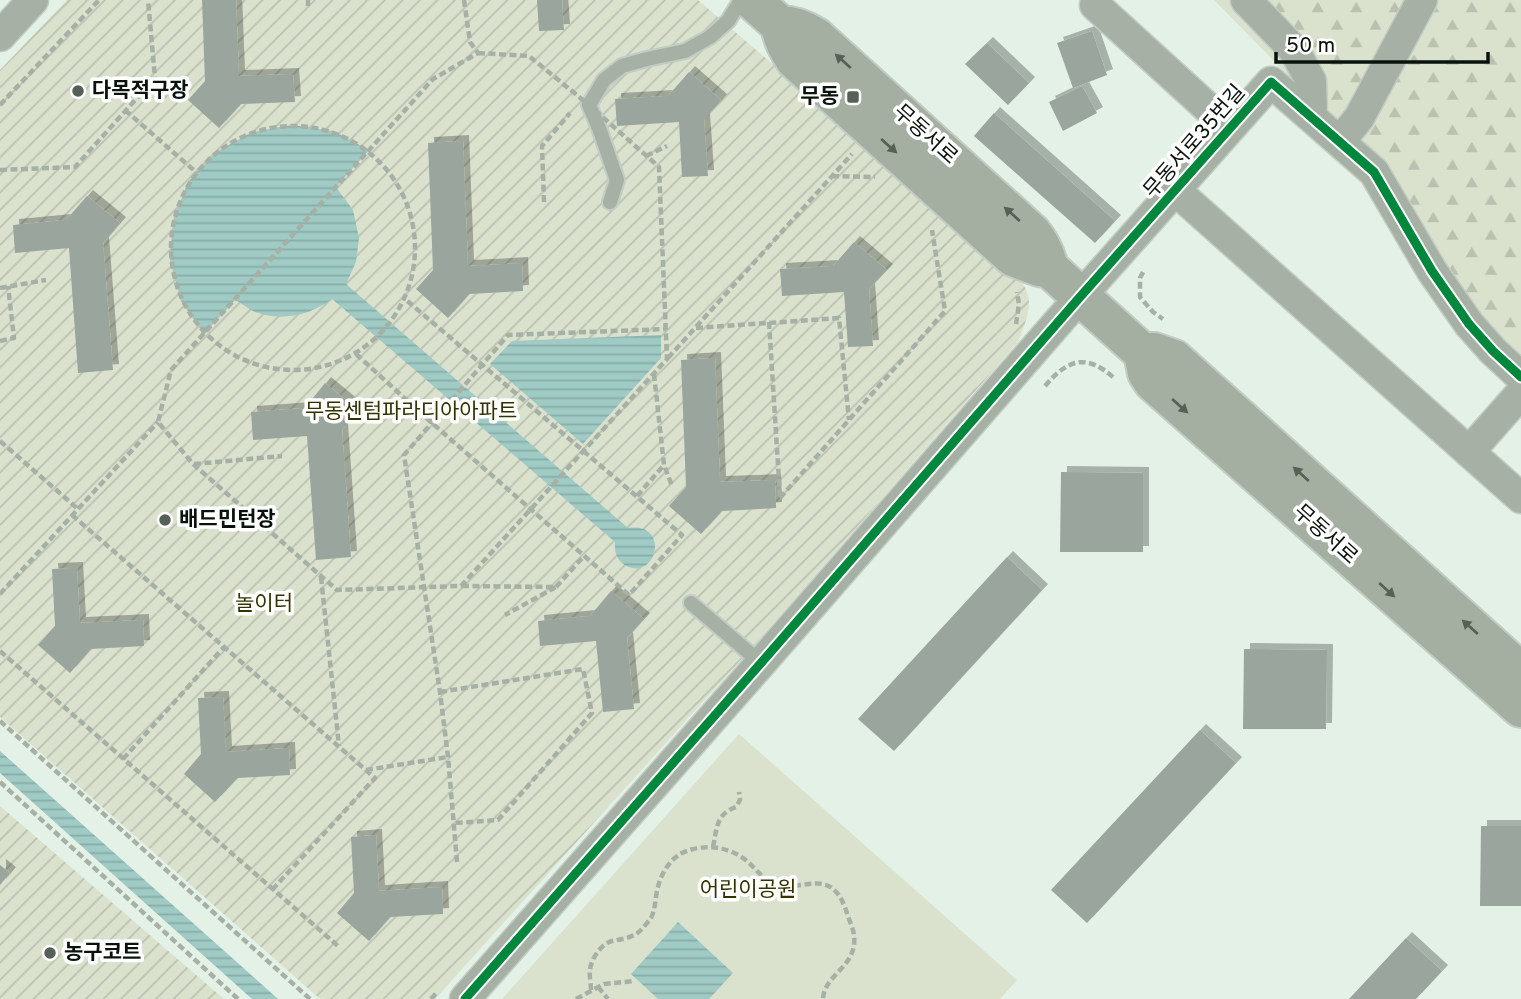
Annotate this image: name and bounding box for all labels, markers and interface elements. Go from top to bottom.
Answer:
scale bar [1276,21,1488,65]
text: 50 m [1286,33,1335,60]
one-way arrow [834,53,852,69]
place label: 다목적구장 [92,78,189,105]
street label: 무동서로35번길 [1138,80,1252,204]
marker: 다목적구장 [70,83,86,99]
place label: 무동 [800,84,839,111]
marker: 무동 [845,89,861,105]
street label: 무동서로 [887,99,963,171]
one-way arrow [880,138,897,154]
one-way arrow [1003,207,1020,222]
one-way arrow [1171,398,1189,414]
park label: 무동센텀파라디아아파트 [305,399,517,426]
one-way arrow [1293,467,1310,483]
street label: 무동서로 [1287,499,1363,571]
place label: 배드민턴장 [179,507,276,534]
marker: 배드민턴장 [157,512,173,528]
one-way arrow [1378,582,1396,598]
park label: 놀이터 [235,591,293,618]
one-way arrow [1462,619,1479,635]
park label: 어린이공원 [700,877,796,904]
place label: 농구코트 [64,940,141,967]
marker: 농구코트 [42,945,58,961]

